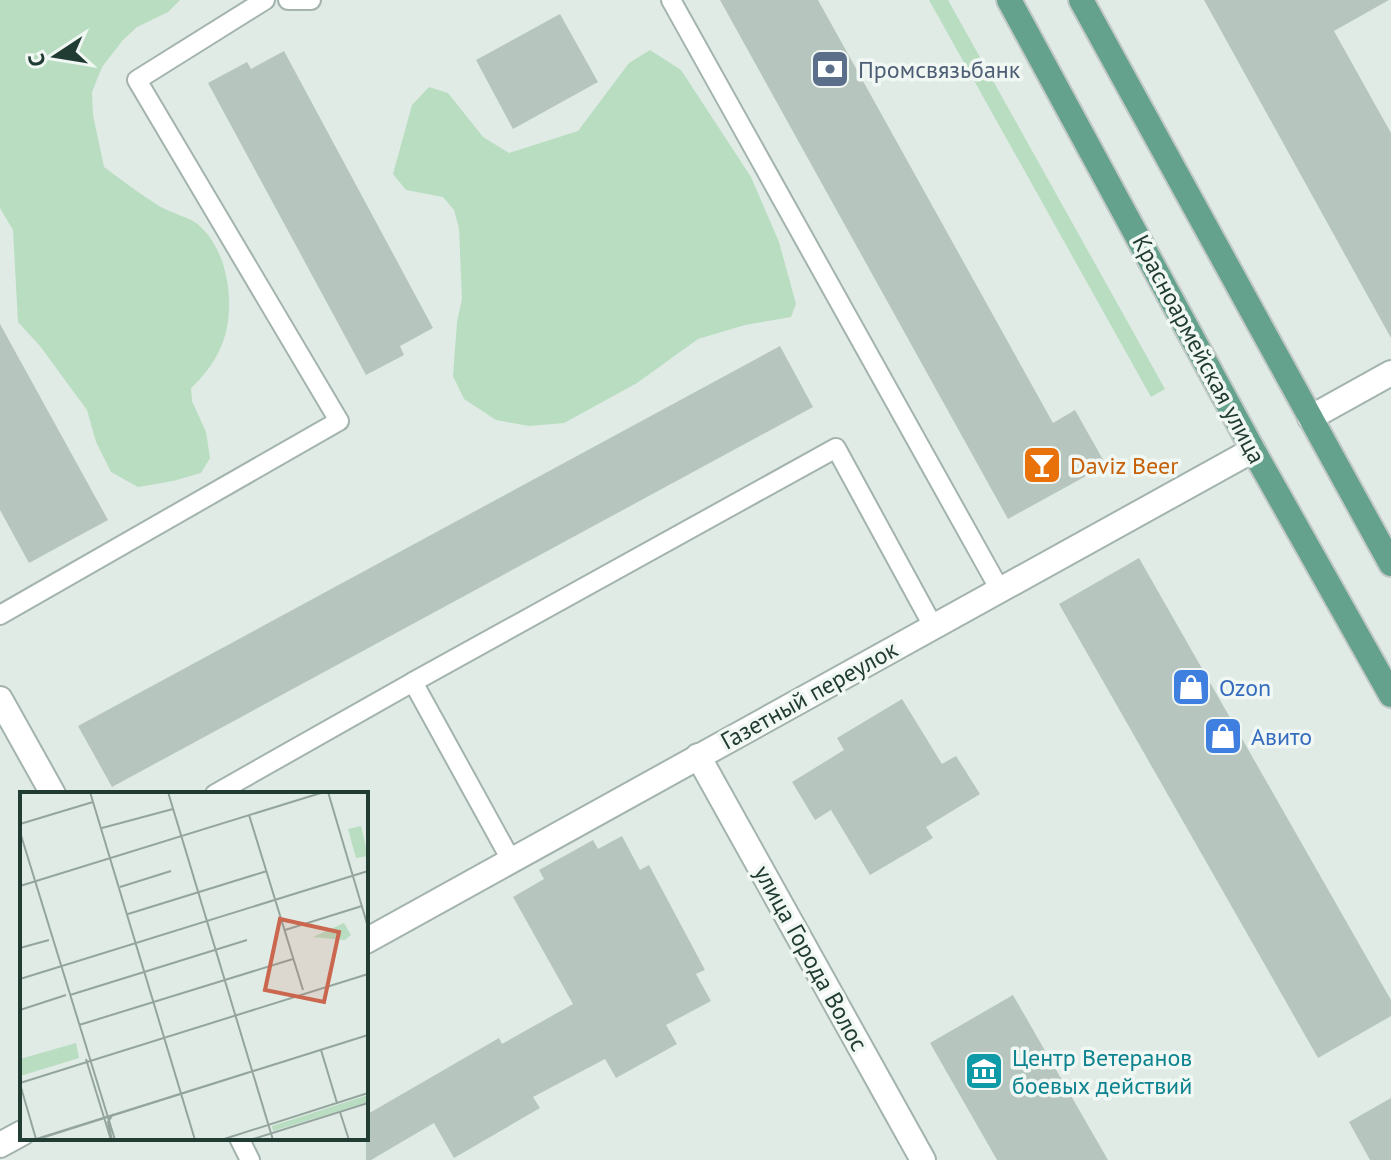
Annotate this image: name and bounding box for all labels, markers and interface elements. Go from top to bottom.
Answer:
north arrow [16,16,96,96]
bank icon: Промсвязьбанк [809,48,851,90]
text: С [21,51,51,69]
place label: Промсвязьбанк [858,54,1021,85]
street label: Красноармейская улица [1125,229,1273,469]
bar icon: Daviz Beer [1021,444,1063,486]
place label: Daviz Beer [1070,450,1178,481]
street label: Газетный переулок [715,633,903,756]
shop icon: Ozon [1170,666,1212,708]
place label: Ozon [1219,672,1271,703]
shop icon: Авито [1202,715,1244,757]
place label: Авито [1251,721,1312,752]
inset map [20,792,368,1140]
street label: улица Города Волос [747,860,875,1057]
place label: Центр Ветеранов боевых действий [1012,1042,1192,1101]
museum icon: Центр Ветеранов боевых действий [963,1050,1005,1092]

